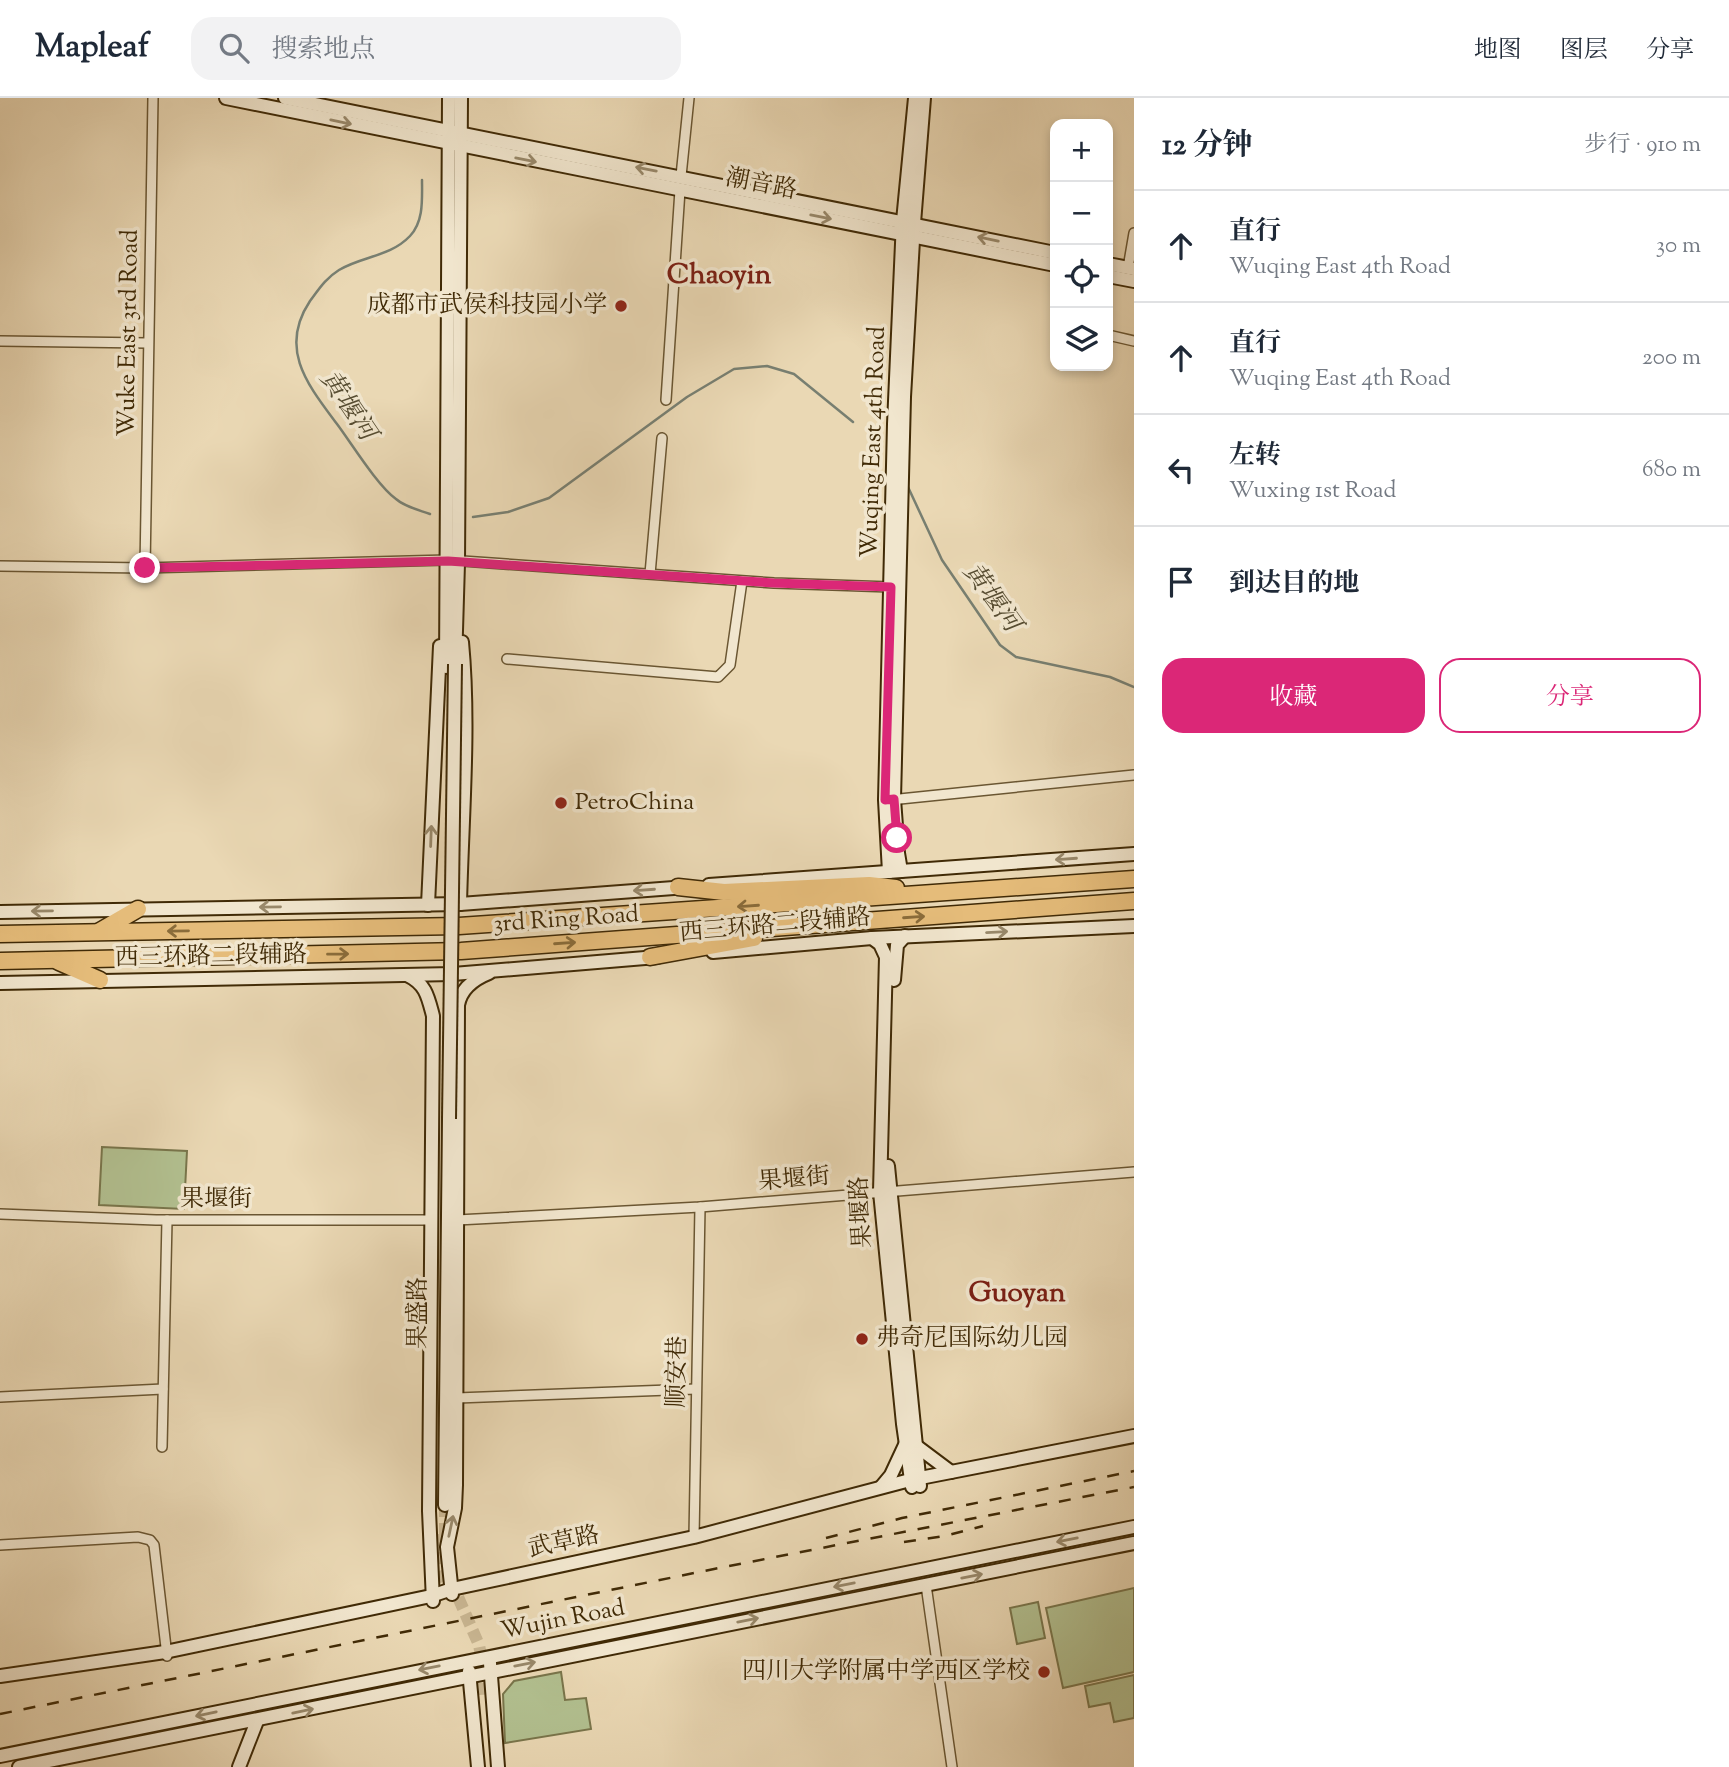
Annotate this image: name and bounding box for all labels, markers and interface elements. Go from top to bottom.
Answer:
search box [191,17,681,80]
text: Mapleaf [35,24,149,72]
icon: search [215,29,253,67]
text: 搜索地点 [271,32,375,69]
text: 地图 [1474,34,1522,68]
text: 图层 [1560,34,1608,68]
text: 分享 [1646,34,1694,68]
one-way arrow [329,116,352,130]
map controls [1050,119,1113,371]
button: + [1050,119,1113,182]
text: 12 分钟 [1162,125,1253,168]
text: 步行 · 910 m [1585,129,1701,162]
one-way arrow [514,153,537,167]
one-way arrow [635,161,657,175]
street label: 潮音路 [722,161,800,209]
button: − [1050,182,1113,245]
one-way arrow [809,211,832,225]
text: 直行 [1229,214,1281,251]
icon: ahead [1162,227,1200,265]
street label: Wuke East 3rd Road [110,229,148,437]
text: 30 m [1656,230,1701,263]
one-way arrow [977,231,1000,245]
button: locate [1050,245,1113,308]
text: Wuqing East 4th Road [1229,251,1451,284]
district label: Chaoyin [667,256,772,296]
place label: 成都市武侯科技园小学 [367,289,607,323]
marker: 成都市武侯科技园小学 [613,298,629,314]
button: layers [1050,308,1113,371]
street label: Wuqing East 4th Road [853,325,895,558]
text: 直行 [1229,326,1281,363]
icon: ahead [1162,339,1200,377]
text: 200 m [1642,342,1701,375]
water label: 黄堰河 [310,363,386,452]
text: Wuqing East 4th Road [1229,363,1451,396]
text: 左转 [1229,438,1281,475]
icon: left [1162,451,1200,489]
text: 680 m [1642,454,1701,487]
text: Wuxing 1st Road [1229,475,1396,508]
route end [129,552,160,583]
water label: 黄堰河 [953,556,1031,644]
icon: arrive [1162,563,1200,601]
text: 到达目的地 [1229,566,1359,603]
button: 收藏 [1162,658,1425,733]
button: 分享 [1439,658,1701,733]
place label: PetroChina [575,786,694,820]
marker: PetroChina [553,795,569,811]
route start [881,822,912,853]
one-way arrow [424,825,437,848]
one-way arrow [1055,852,1078,865]
one-way arrow [633,884,655,897]
street label: 3rd Ring Road [492,898,640,942]
one-way arrow [737,899,760,912]
one-way arrow [258,900,281,914]
street label: 西三环路二段辅路 [678,901,872,951]
one-way arrow [31,905,54,918]
one-way arrow [902,910,925,923]
one-way arrow [167,924,190,938]
one-way arrow [986,925,1008,938]
one-way arrow [553,936,576,949]
street label: 西三环路二段辅路 [115,938,307,976]
one-way arrow [326,947,349,960]
street label: 果堰街 [757,1160,831,1200]
street label: 果堰路 [843,1175,881,1249]
street label: 果堰街 [180,1183,252,1217]
district label: Guoyan [969,1274,1066,1314]
street label: 果盛路 [402,1277,436,1349]
place label: 弗奇尼国际幼儿园 [876,1322,1068,1356]
marker: 弗奇尼国际幼儿园 [854,1331,870,1347]
street label: 顺安巷 [660,1336,696,1408]
one-way arrow [444,1515,458,1538]
street label: 武草路 [525,1519,603,1567]
one-way arrow [1056,1534,1079,1548]
one-way arrow [960,1569,983,1582]
one-way arrow [833,1579,856,1593]
street label: Wujin Road [498,1591,628,1649]
one-way arrow [736,1613,759,1626]
place label: 四川大学附属中学西区学校 [742,1655,1030,1689]
one-way arrow [513,1657,536,1670]
one-way arrow [418,1662,441,1676]
marker: 四川大学附属中学西区学校 [1036,1664,1052,1680]
one-way arrow [291,1704,314,1718]
one-way arrow [195,1707,218,1721]

